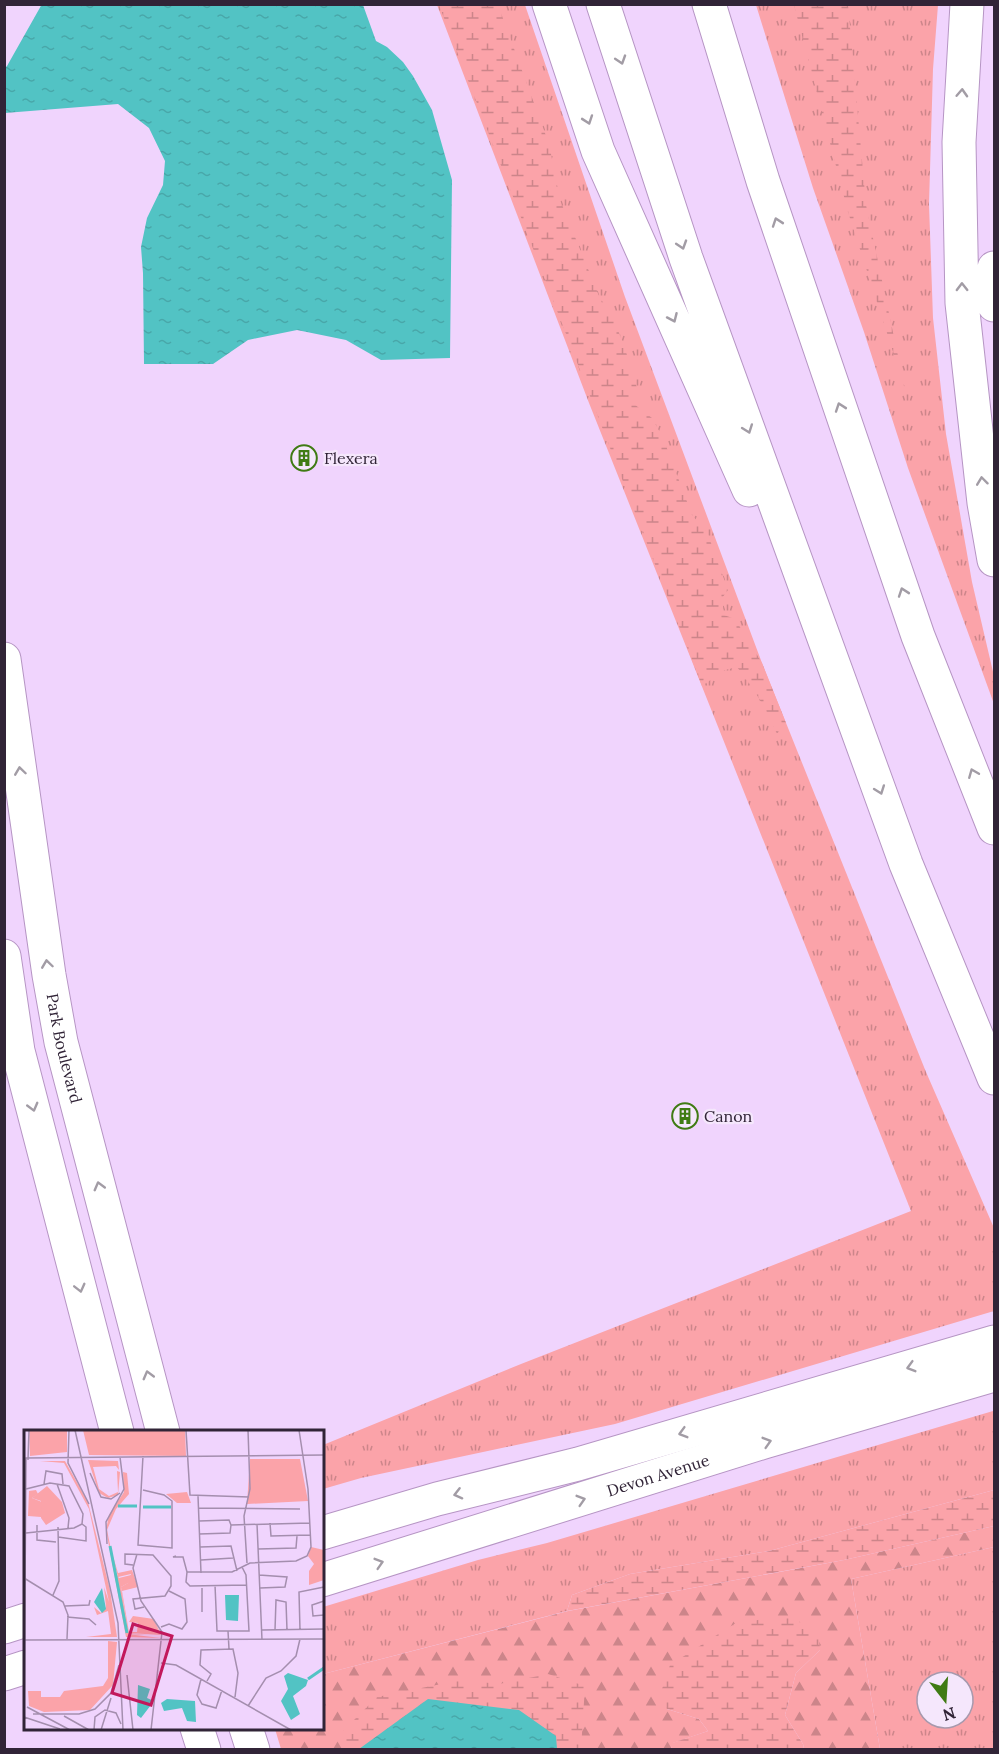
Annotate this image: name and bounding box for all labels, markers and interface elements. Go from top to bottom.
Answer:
one-way arrow [614,54,627,65]
one-way arrow [955,88,968,97]
one-way arrow [580,114,593,125]
one-way arrow [772,217,785,228]
one-way arrow [675,240,687,250]
one-way arrow [956,283,968,292]
one-way arrow [665,312,677,323]
one-way arrow [834,402,847,413]
one-way arrow [741,423,754,434]
building icon: Flexera [289,443,319,473]
place label: Flexera [324,448,378,468]
one-way arrow [976,477,988,486]
one-way arrow [897,587,910,597]
one-way arrow [15,766,27,775]
one-way arrow [968,769,980,780]
one-way arrow [872,784,885,795]
one-way arrow [41,959,54,968]
street label: Park Boulevard [42,992,87,1106]
one-way arrow [26,1101,38,1112]
building icon: Canon [670,1101,700,1131]
place label: Canon [704,1106,753,1126]
one-way arrow [93,1181,106,1191]
one-way arrow [73,1282,86,1292]
one-way arrow [906,1360,917,1372]
one-way arrow [143,1370,156,1380]
one-way arrow [678,1426,689,1438]
inset map [24,1430,324,1730]
one-way arrow [761,1437,772,1449]
street label: Devon Avenue [604,1450,712,1500]
one-way arrow [453,1487,463,1500]
one-way arrow [575,1495,586,1507]
one-way arrow [373,1558,383,1570]
north arrow [915,1670,975,1730]
text: N [941,1703,958,1726]

